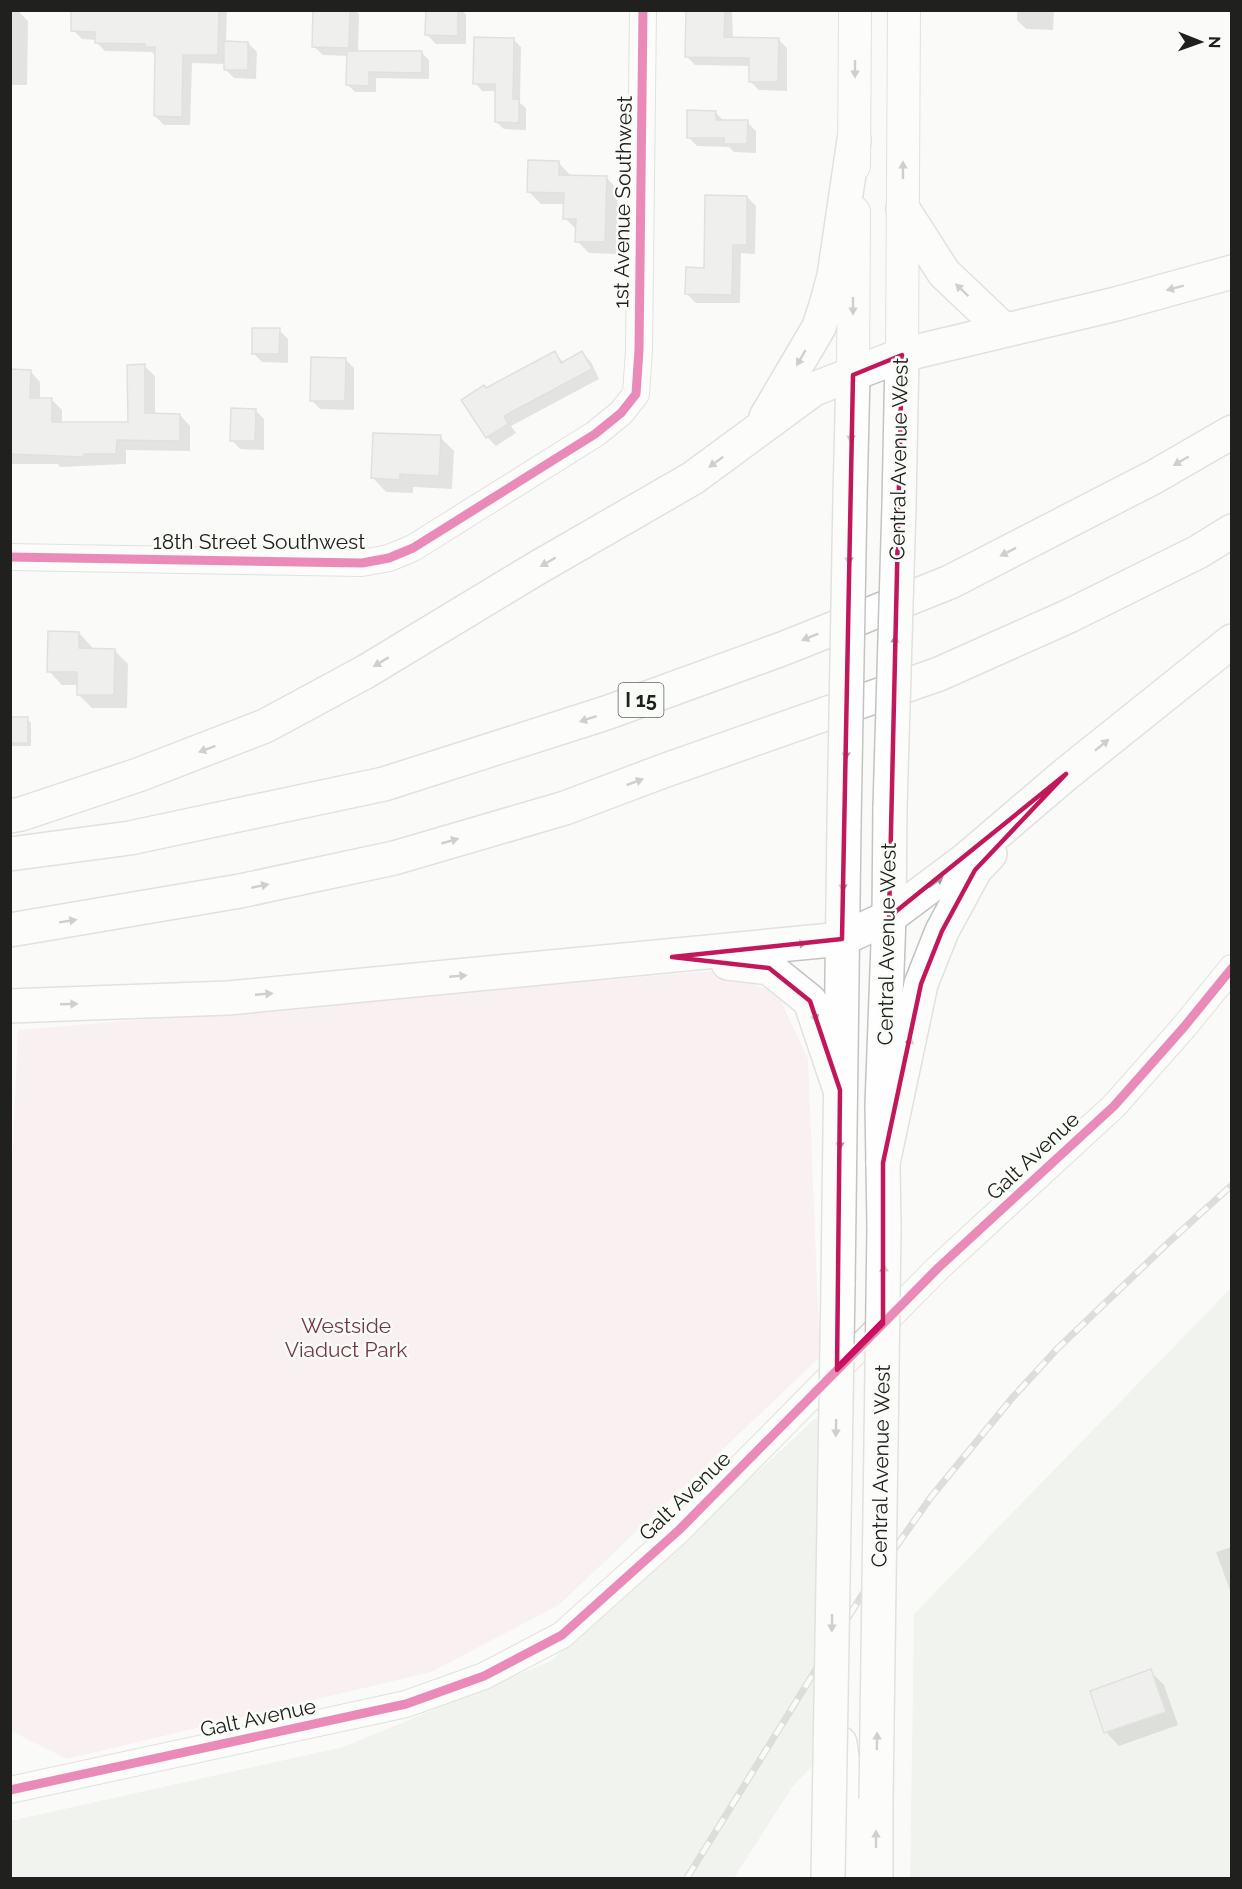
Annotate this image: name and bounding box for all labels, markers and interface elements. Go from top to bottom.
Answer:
north arrow [1170,12,1230,72]
text: N [1205,36,1224,49]
one-way arrow [850,59,860,78]
street label: 1st Avenue Southwest [608,95,637,309]
one-way arrow [898,161,908,180]
one-way arrow [955,283,969,297]
one-way arrow [1166,283,1184,293]
one-way arrow [848,296,858,315]
one-way arrow [796,350,806,367]
street label: Central Avenue West [884,357,913,561]
one-way arrow [847,424,856,443]
one-way arrow [708,456,724,468]
one-way arrow [1173,456,1189,467]
street label: 18th Street Southwest [153,529,365,554]
one-way arrow [844,546,854,565]
one-way arrow [1000,547,1017,557]
one-way arrow [540,556,556,567]
one-way arrow [801,633,819,642]
one-way arrow [890,634,900,653]
one-way arrow [372,657,389,667]
road number: I 15 [618,683,664,717]
one-way arrow [579,715,597,724]
one-way arrow [1094,738,1110,751]
one-way arrow [841,741,850,760]
one-way arrow [197,744,215,754]
one-way arrow [626,776,644,786]
one-way arrow [441,836,459,845]
street label: Central Avenue West [872,842,901,1046]
one-way arrow [838,873,848,892]
one-way arrow [928,877,943,889]
one-way arrow [251,881,269,891]
one-way arrow [59,916,78,925]
one-way arrow [789,939,808,949]
one-way arrow [448,971,467,981]
one-way arrow [254,989,273,999]
one-way arrow [59,999,78,1009]
one-way arrow [810,1005,819,1023]
one-way arrow [905,1035,914,1054]
street label: Galt Avenue [981,1106,1084,1205]
one-way arrow [835,1131,845,1150]
one-way arrow [879,1263,889,1282]
park label: Westside Viaduct Park [285,1313,407,1362]
street label: Central Avenue West [866,1364,895,1568]
one-way arrow [831,1418,841,1437]
street label: Galt Avenue [634,1446,736,1545]
one-way arrow [828,1613,837,1632]
street label: Galt Avenue [198,1693,318,1742]
one-way arrow [872,1731,882,1750]
one-way arrow [871,1829,881,1848]

